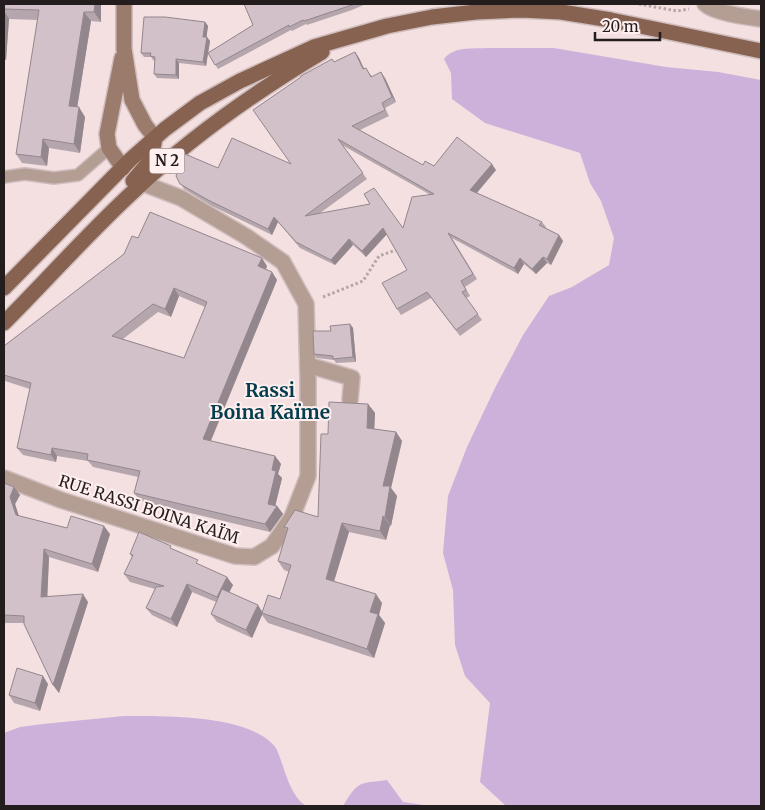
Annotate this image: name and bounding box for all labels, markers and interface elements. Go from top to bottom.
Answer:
scale bar [595,10,660,42]
text: 20 m [602,17,639,36]
road number: N 2 [150,148,184,174]
district label: Rassi Boina Kaïme [210,378,330,424]
street label: RUE RASSI BOINA KAÏM [56,470,242,548]

